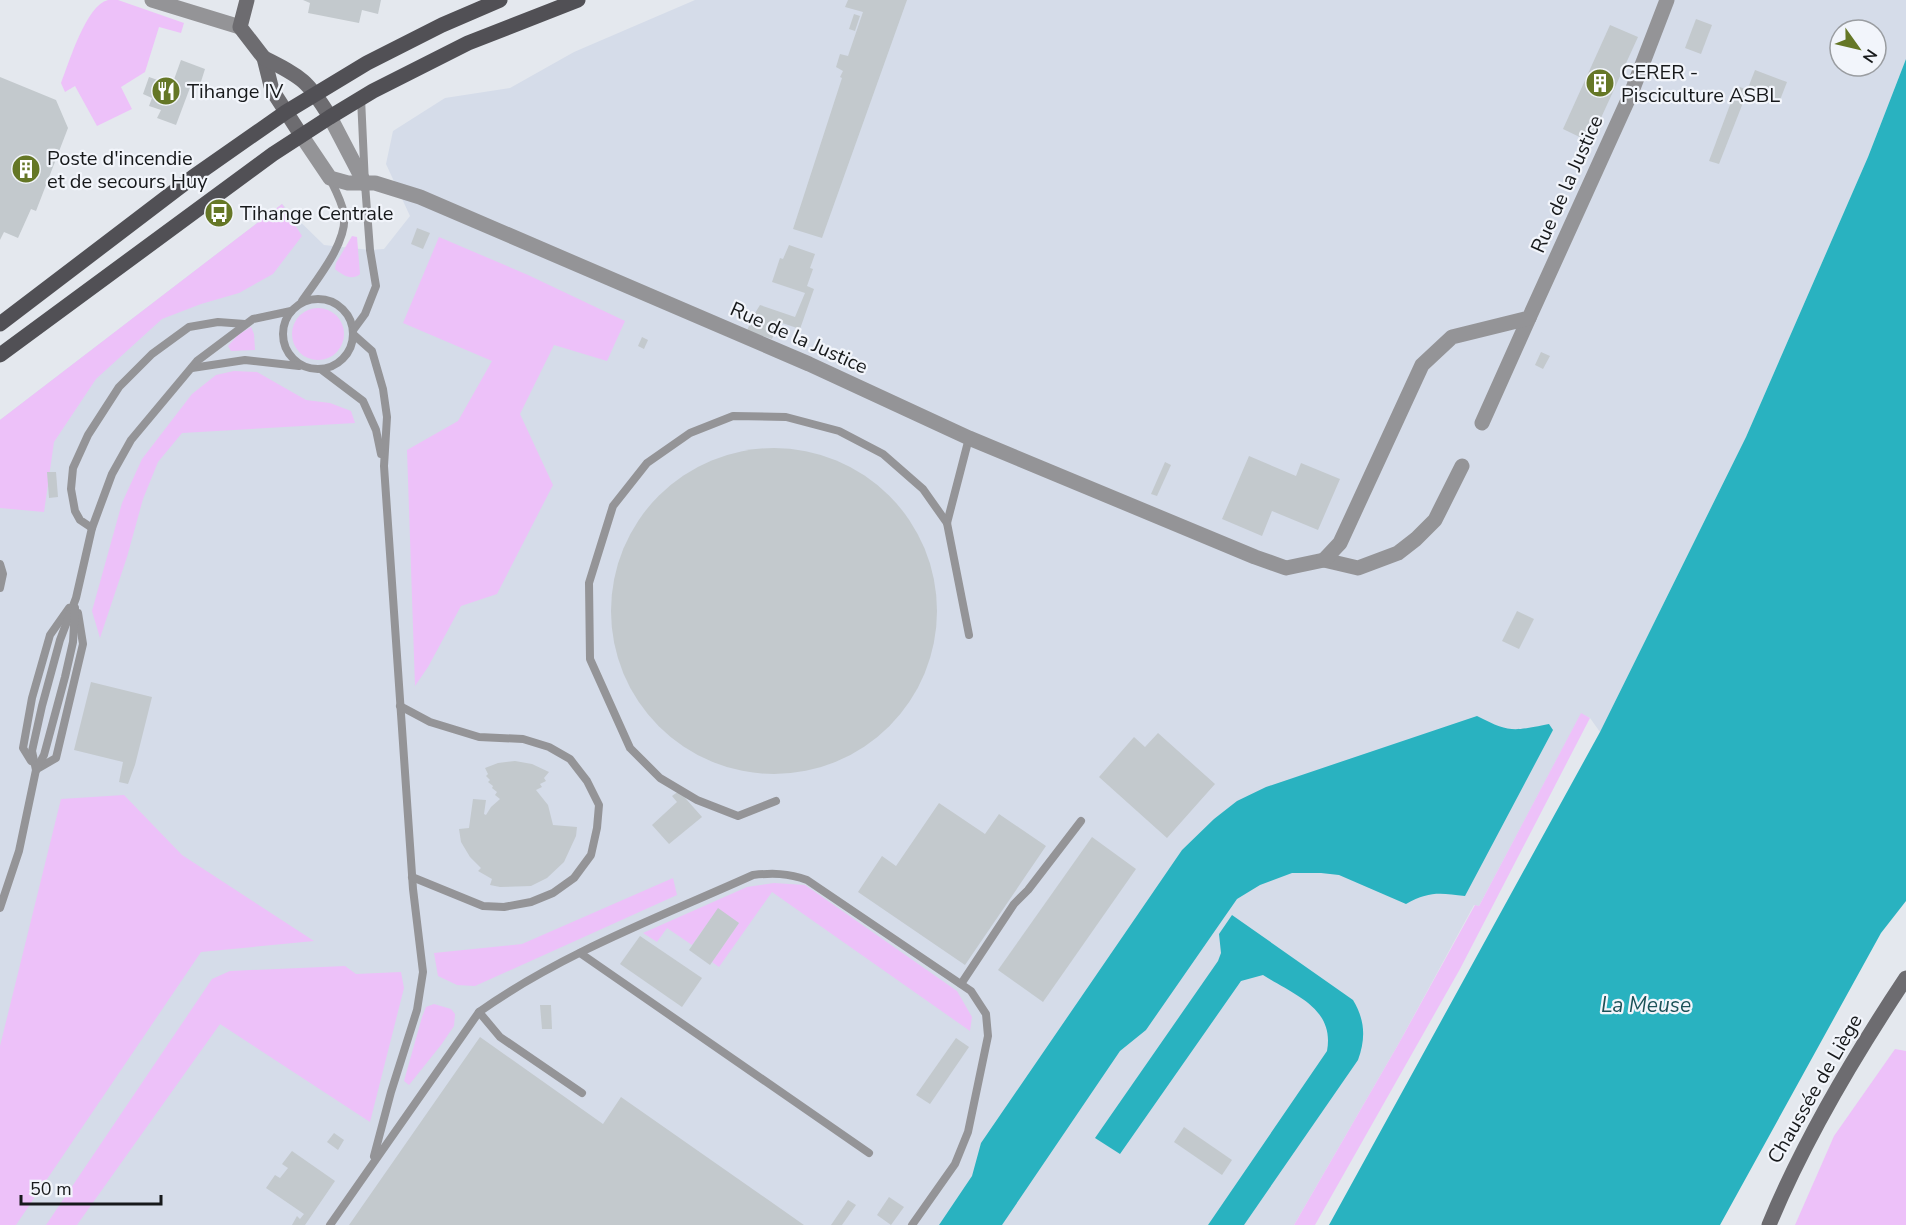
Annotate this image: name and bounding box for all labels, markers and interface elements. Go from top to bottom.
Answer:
north arrow [1828,18,1888,78]
text: N [1857,45,1882,67]
place label: CERER - Pisciculture ASBL [1621,59,1780,109]
building icon: CERER - Pisciculture ASBL [1584,67,1616,99]
restaurant icon: Tihange IV [150,75,182,107]
place label: Tihange IV [187,78,284,105]
street label: Rue de la Justice [1525,111,1609,257]
place label: Poste d'incendie et de secours Huy [47,145,208,195]
building icon: Poste d'incendie et de secours Huy [10,153,42,185]
bus stop icon: Tihange Centrale [203,197,235,229]
place label: Tihange Centrale [240,200,393,227]
street label: Rue de la Justice [726,296,872,380]
water label: La Meuse [1601,991,1691,1019]
street label: Chaussée de Liège [1761,1009,1869,1169]
scale bar [21,1168,160,1206]
text: 50 m [30,1177,72,1201]

